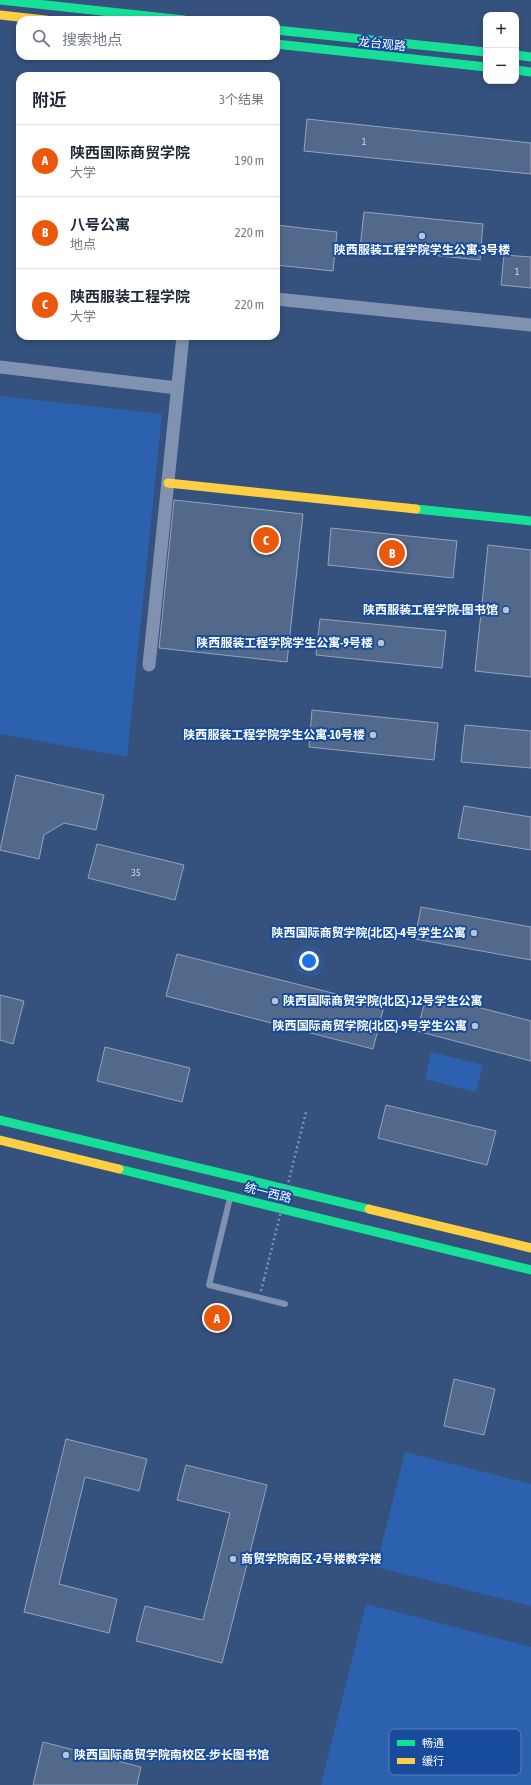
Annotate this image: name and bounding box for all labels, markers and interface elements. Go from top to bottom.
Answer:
map controls [483,12,519,84]
button: + [483,12,519,48]
search box [16,16,280,60]
icon: search [30,27,52,49]
text: 搜索地点 [62,31,122,48]
street label: 龙台观路 [357,35,407,53]
button: − [483,48,519,84]
text: 附近 [32,90,66,110]
text: 3个结果 [219,92,264,107]
house number: 1 [362,136,367,147]
text: 陕西国际商贸学院 [70,144,190,161]
text: A [42,153,48,168]
text: 190 m [235,153,264,168]
text: 大学 [70,165,96,180]
text: 八号公寓 [70,216,130,233]
text: B [42,225,48,240]
text: 220 m [235,225,264,240]
marker: 陕西服装工程学院学生公寓-3号楼 [417,231,427,241]
text: 地点 [70,237,96,252]
place label: 陕西服装工程学院学生公寓-3号楼 [334,243,510,257]
house number: 1 [515,266,520,277]
text: 陕西服装工程学院 [70,288,190,305]
text: C [42,297,48,312]
text: 220 m [235,297,264,312]
text: 大学 [70,309,96,324]
pin: C [253,525,279,555]
pin: B [379,538,405,568]
place label: 陕西服装工程学院-图书馆 [363,603,498,617]
marker: 陕西服装工程学院-图书馆 [501,605,511,615]
place label: 陕西服装工程学院学生公寓-9号楼 [196,636,373,650]
marker: 陕西服装工程学院学生公寓-9号楼 [376,638,386,648]
place label: 陕西服装工程学院学生公寓-10号楼 [183,728,365,742]
marker: 陕西服装工程学院学生公寓-10号楼 [368,730,378,740]
house number: 35 [131,867,141,878]
place label: 陕西国际商贸学院(北区)-4号学生公寓 [272,926,466,940]
marker: 陕西国际商贸学院(北区)-4号学生公寓 [469,928,479,938]
your location [299,951,319,971]
place label: 陕西国际商贸学院(北区)-12号学生公寓 [283,994,482,1008]
marker: 陕西国际商贸学院(北区)-12号学生公寓 [270,996,280,1006]
place label: 陕西国际商贸学院(北区)-9号学生公寓 [273,1019,467,1033]
marker: 陕西国际商贸学院(北区)-9号学生公寓 [470,1021,480,1031]
street label: 统一西路 [243,1180,293,1206]
pin: A [204,1303,230,1333]
place label: 商贸学院南区-2号楼教学楼 [241,1552,382,1566]
marker: 商贸学院南区-2号楼教学楼 [228,1554,238,1564]
legend [389,1729,521,1775]
text: 畅通 [422,1737,444,1749]
place label: 陕西国际商贸学院南校区-步长图书馆 [74,1748,269,1762]
marker: 陕西国际商贸学院南校区-步长图书馆 [61,1750,71,1760]
text: 缓行 [422,1755,444,1767]

